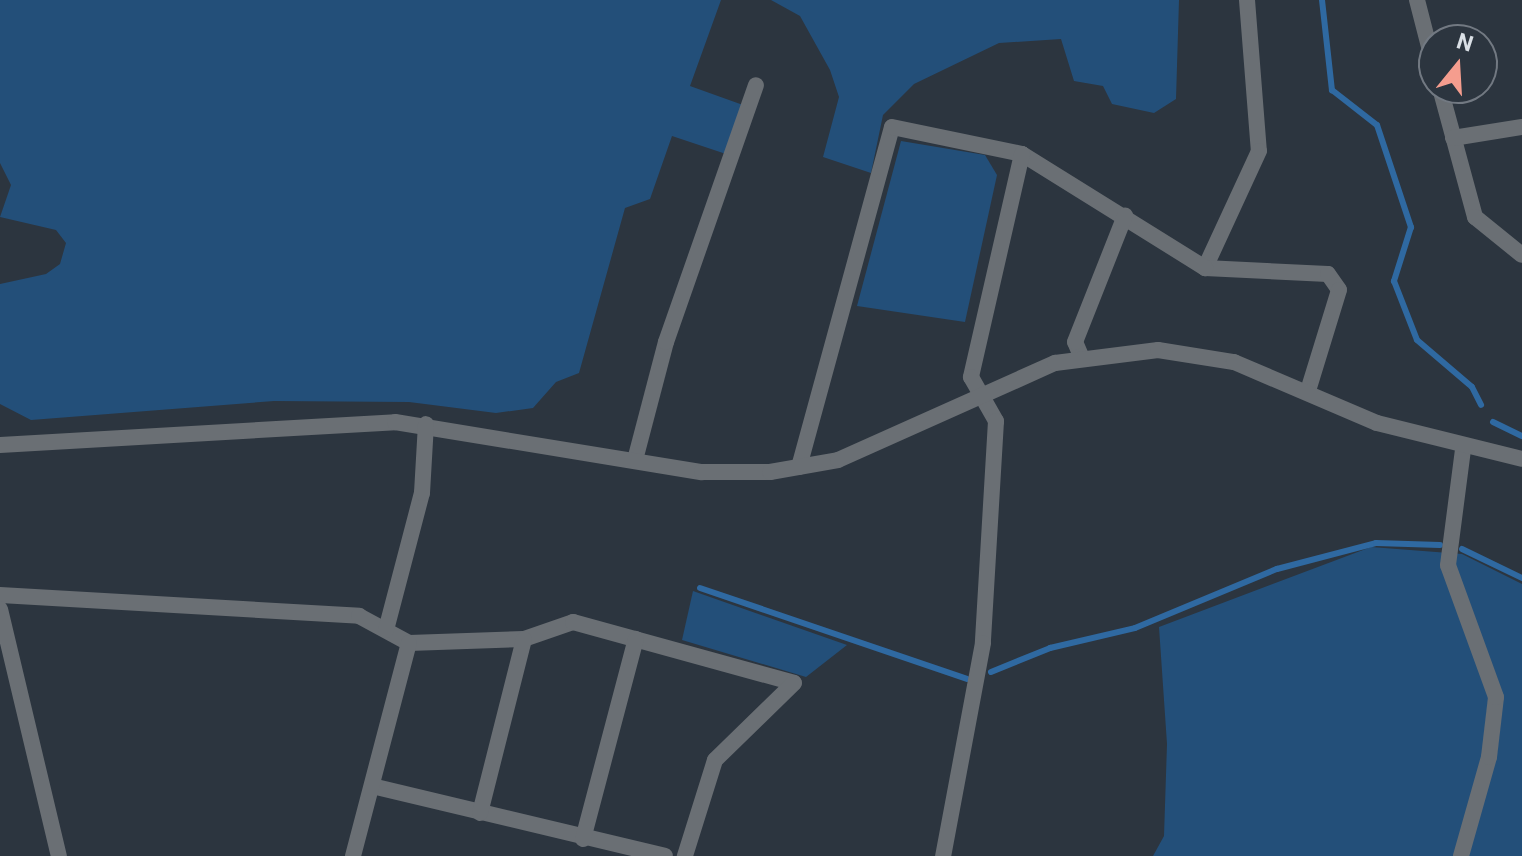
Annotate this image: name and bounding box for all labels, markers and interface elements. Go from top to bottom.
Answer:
north arrow [1418,24,1498,104]
text: N [1454,28,1476,57]

